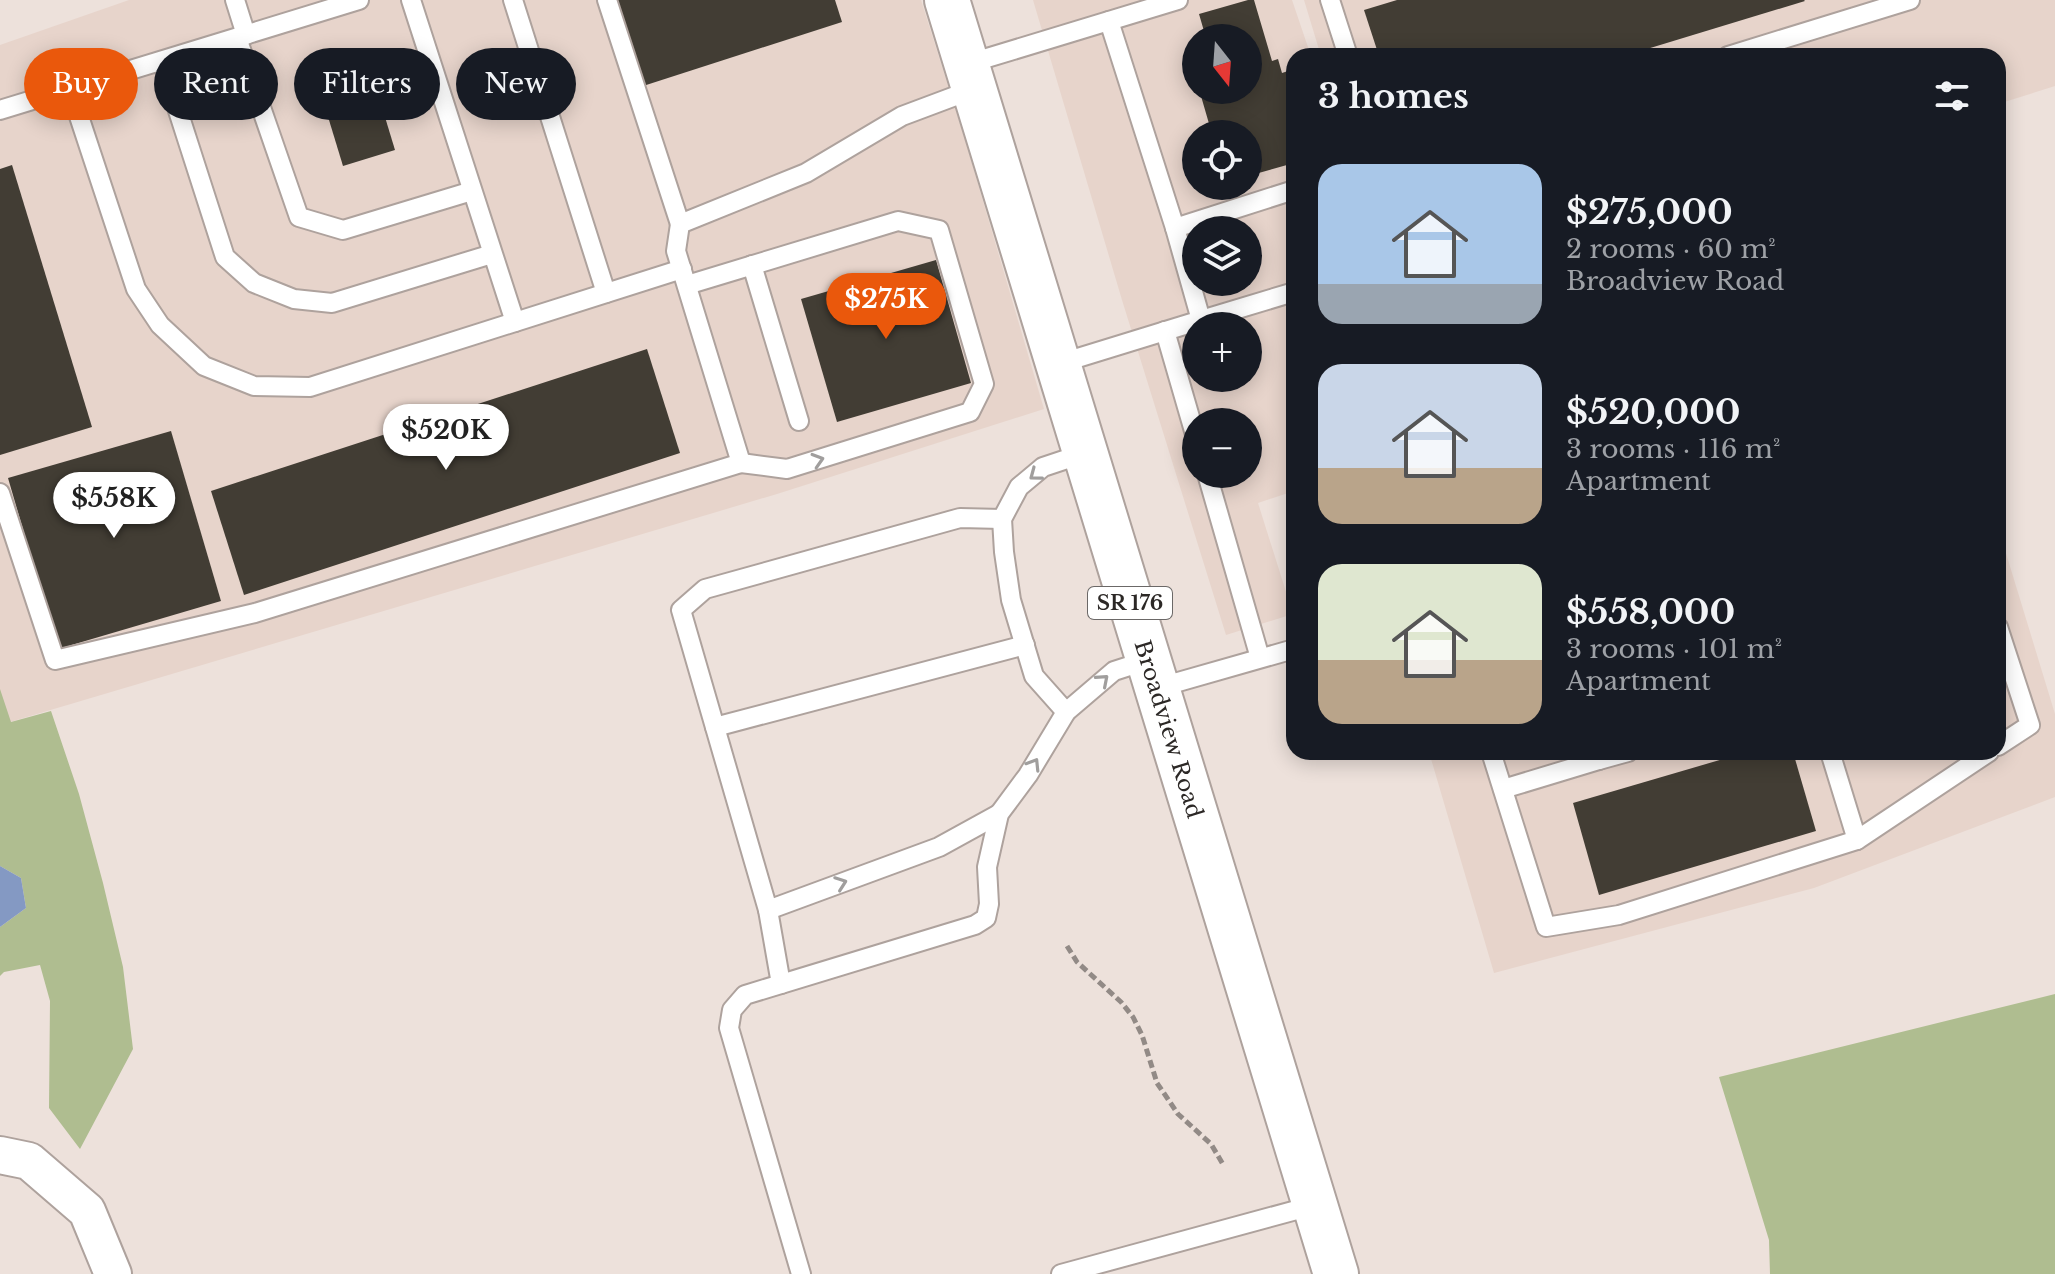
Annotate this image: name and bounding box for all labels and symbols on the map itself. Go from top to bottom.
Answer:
north arrow [1182,24,1262,104]
pin: $275K [830,273,942,341]
pin: $520K [390,404,502,472]
one-way arrow [810,453,824,469]
one-way arrow [1029,465,1043,479]
pin: $558K [58,472,170,540]
road number: SR 176 [1088,587,1172,619]
street label: Broadview Road [1129,637,1208,822]
one-way arrow [1094,675,1109,690]
one-way arrow [1025,759,1040,773]
one-way arrow [833,876,847,893]

